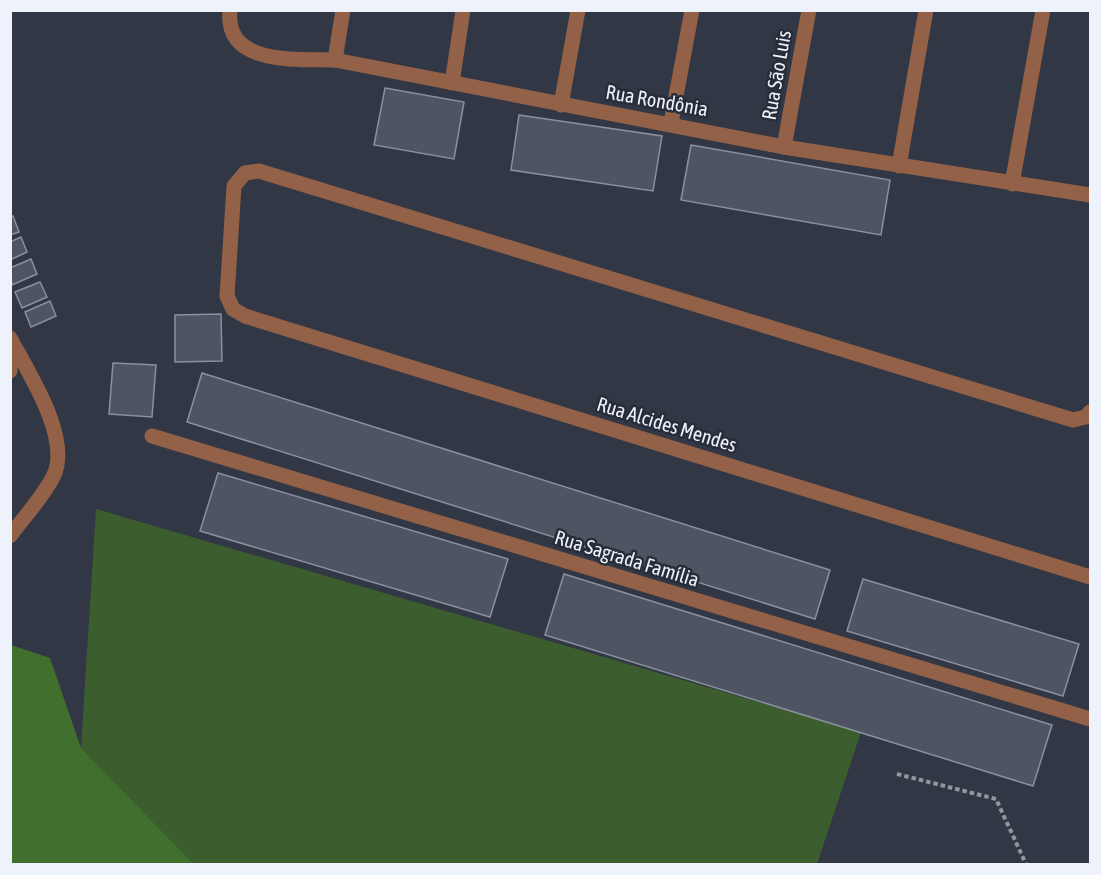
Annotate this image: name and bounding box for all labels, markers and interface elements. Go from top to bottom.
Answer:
street label: Rua São Luis [757,28,795,122]
street label: Rua Rondônia [604,80,710,120]
street label: Rua Alcides Mendes [594,392,740,456]
street label: Rua Sagrada Família [552,525,702,591]

